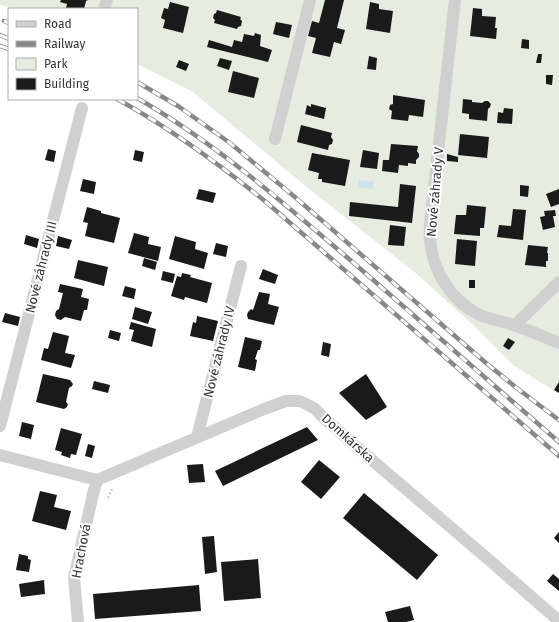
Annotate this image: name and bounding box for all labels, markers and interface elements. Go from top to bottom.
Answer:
legend [8,8,138,100]
text: Road [44,17,72,31]
text: Railway [44,37,85,51]
text: Park [44,57,68,71]
text: Building [44,77,90,91]
street label: Nové záhrady V [424,146,446,237]
street label: Nové záhrady III [22,219,60,315]
street label: Nové záhrady IV [200,304,238,399]
street label: Domkárska [319,411,377,465]
street label: Hrachová [68,523,94,579]

